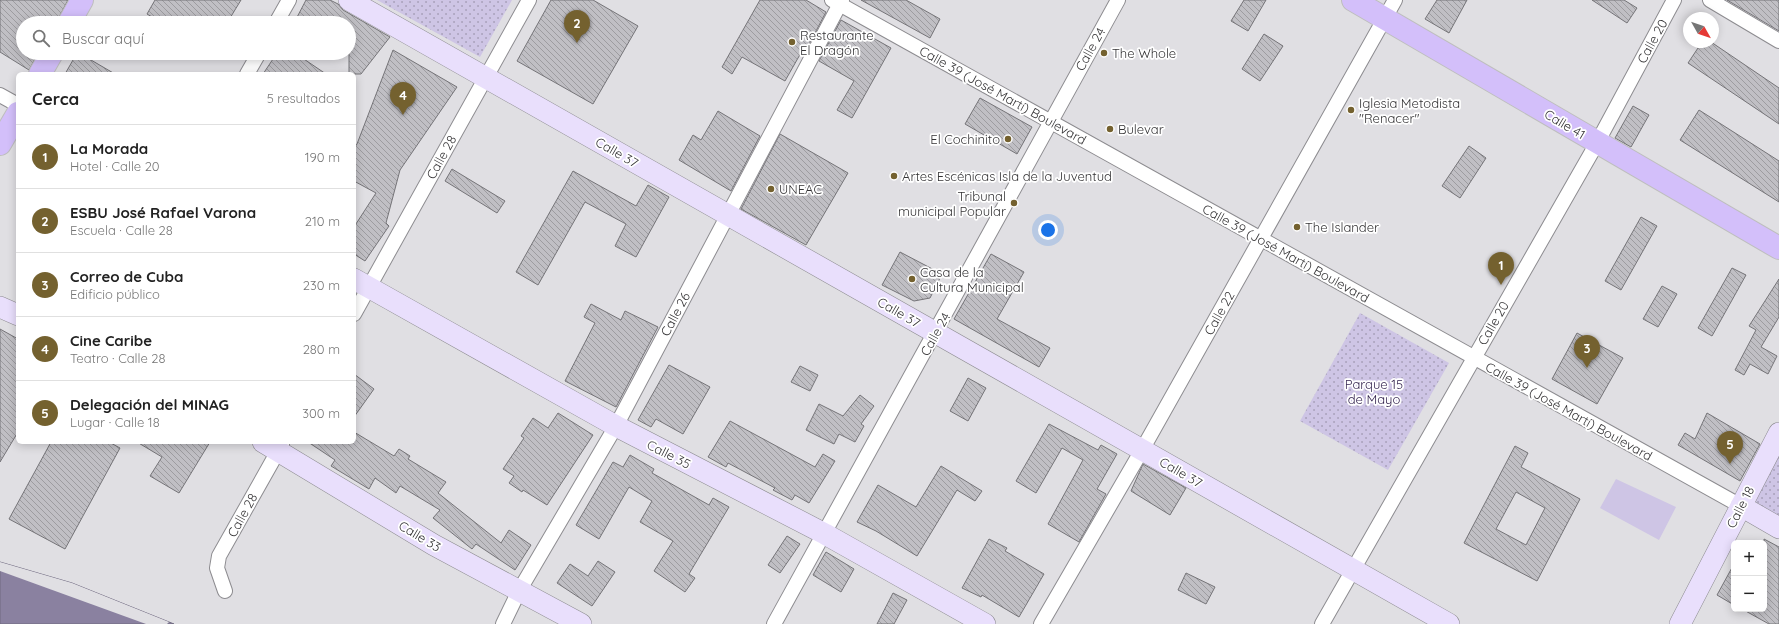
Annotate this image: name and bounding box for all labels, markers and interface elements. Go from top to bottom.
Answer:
pin: 2 [564,10,590,43]
north arrow [1683,12,1719,48]
search box [16,16,356,60]
street label: Calle 20 [1633,16,1671,66]
street label: Calle 24 [1072,24,1108,73]
icon: search [30,27,52,49]
place label: Restaurante El Dragón [800,27,874,58]
text: Buscar aquí [62,29,144,48]
marker: Restaurante El Dragón [787,37,797,47]
street label: Calle 39 (José Martí) Boulevard [917,42,1089,148]
place label: The Whole [1112,45,1176,61]
marker: The Whole [1099,48,1109,58]
pin: 4 [390,82,416,115]
text: Cerca [32,88,79,109]
text: 5 resultados [267,90,340,106]
place label: Iglesia Metodista "Renacer" [1359,95,1460,126]
marker: Iglesia Metodista "Renacer" [1346,105,1356,115]
street label: Calle 41 [1542,106,1588,142]
place label: Bulevar [1118,121,1164,137]
marker: Bulevar [1105,124,1115,134]
place label: El Cochinito [930,131,1000,147]
street label: Calle 28 [423,132,459,182]
street label: Calle 37 [593,133,641,171]
marker: El Cochinito [1003,134,1013,144]
text: La Morada [70,139,148,158]
text: 1 [42,149,48,165]
text: 190 m [305,149,340,165]
text: Hotel · Calle 20 [70,158,160,174]
place label: Artes Escénicas Isla de la Juventud [902,168,1112,184]
marker: Artes Escénicas Isla de la Juventud [889,171,899,181]
place label: UNEAC [779,181,822,197]
marker: UNEAC [766,184,776,194]
place label: Tribunal municipal Popular [898,188,1006,219]
marker: Tribunal municipal Popular [1009,198,1019,208]
street label: Calle 39 (José Martí) Boulevard [1200,200,1372,306]
text: ESBU José Rafael Varona [70,203,256,222]
text: 2 [41,213,49,229]
text: 210 m [305,213,340,229]
place label: The Islander [1305,219,1379,235]
your location [1038,220,1058,240]
text: Escuela · Calle 28 [70,222,173,238]
marker: The Islander [1292,222,1302,232]
pin: 1 [1488,252,1514,285]
place label: Casa de la Cultura Municipal [920,264,1024,295]
text: Correo de Cuba [70,267,183,286]
marker: Casa de la Cultura Municipal [907,274,917,284]
text: 3 [42,277,48,293]
text: 230 m [303,277,340,293]
text: Edificio público [70,286,160,302]
street label: Calle 22 [1200,288,1238,338]
street label: Calle 26 [657,289,693,339]
street label: Calle 37 [875,293,923,331]
street label: Calle 20 [1474,298,1512,348]
street label: Calle 24 [917,309,953,358]
text: Cine Caribe [70,331,152,350]
pin: 3 [1574,335,1600,368]
text: 4 [41,341,49,357]
text: 280 m [303,341,340,357]
text: Teatro · Calle 28 [70,350,166,366]
street label: Calle 39 (José Martí) Boulevard [1483,358,1655,464]
park label: Parque 15 de Mayo [1345,376,1403,407]
text: Delegación del MINAG [70,395,229,414]
text: 5 [41,405,49,421]
text: 300 m [302,405,340,421]
text: Lugar · Calle 18 [70,414,160,430]
pin: 5 [1717,431,1743,464]
street label: Calle 35 [644,436,694,472]
street label: Calle 37 [1157,453,1205,491]
street label: Calle 18 [1723,483,1757,531]
street label: Calle 28 [224,490,260,540]
street label: Calle 33 [396,517,444,555]
map controls [1731,540,1767,612]
button: + [1731,540,1767,576]
button: − [1731,576,1767,612]

